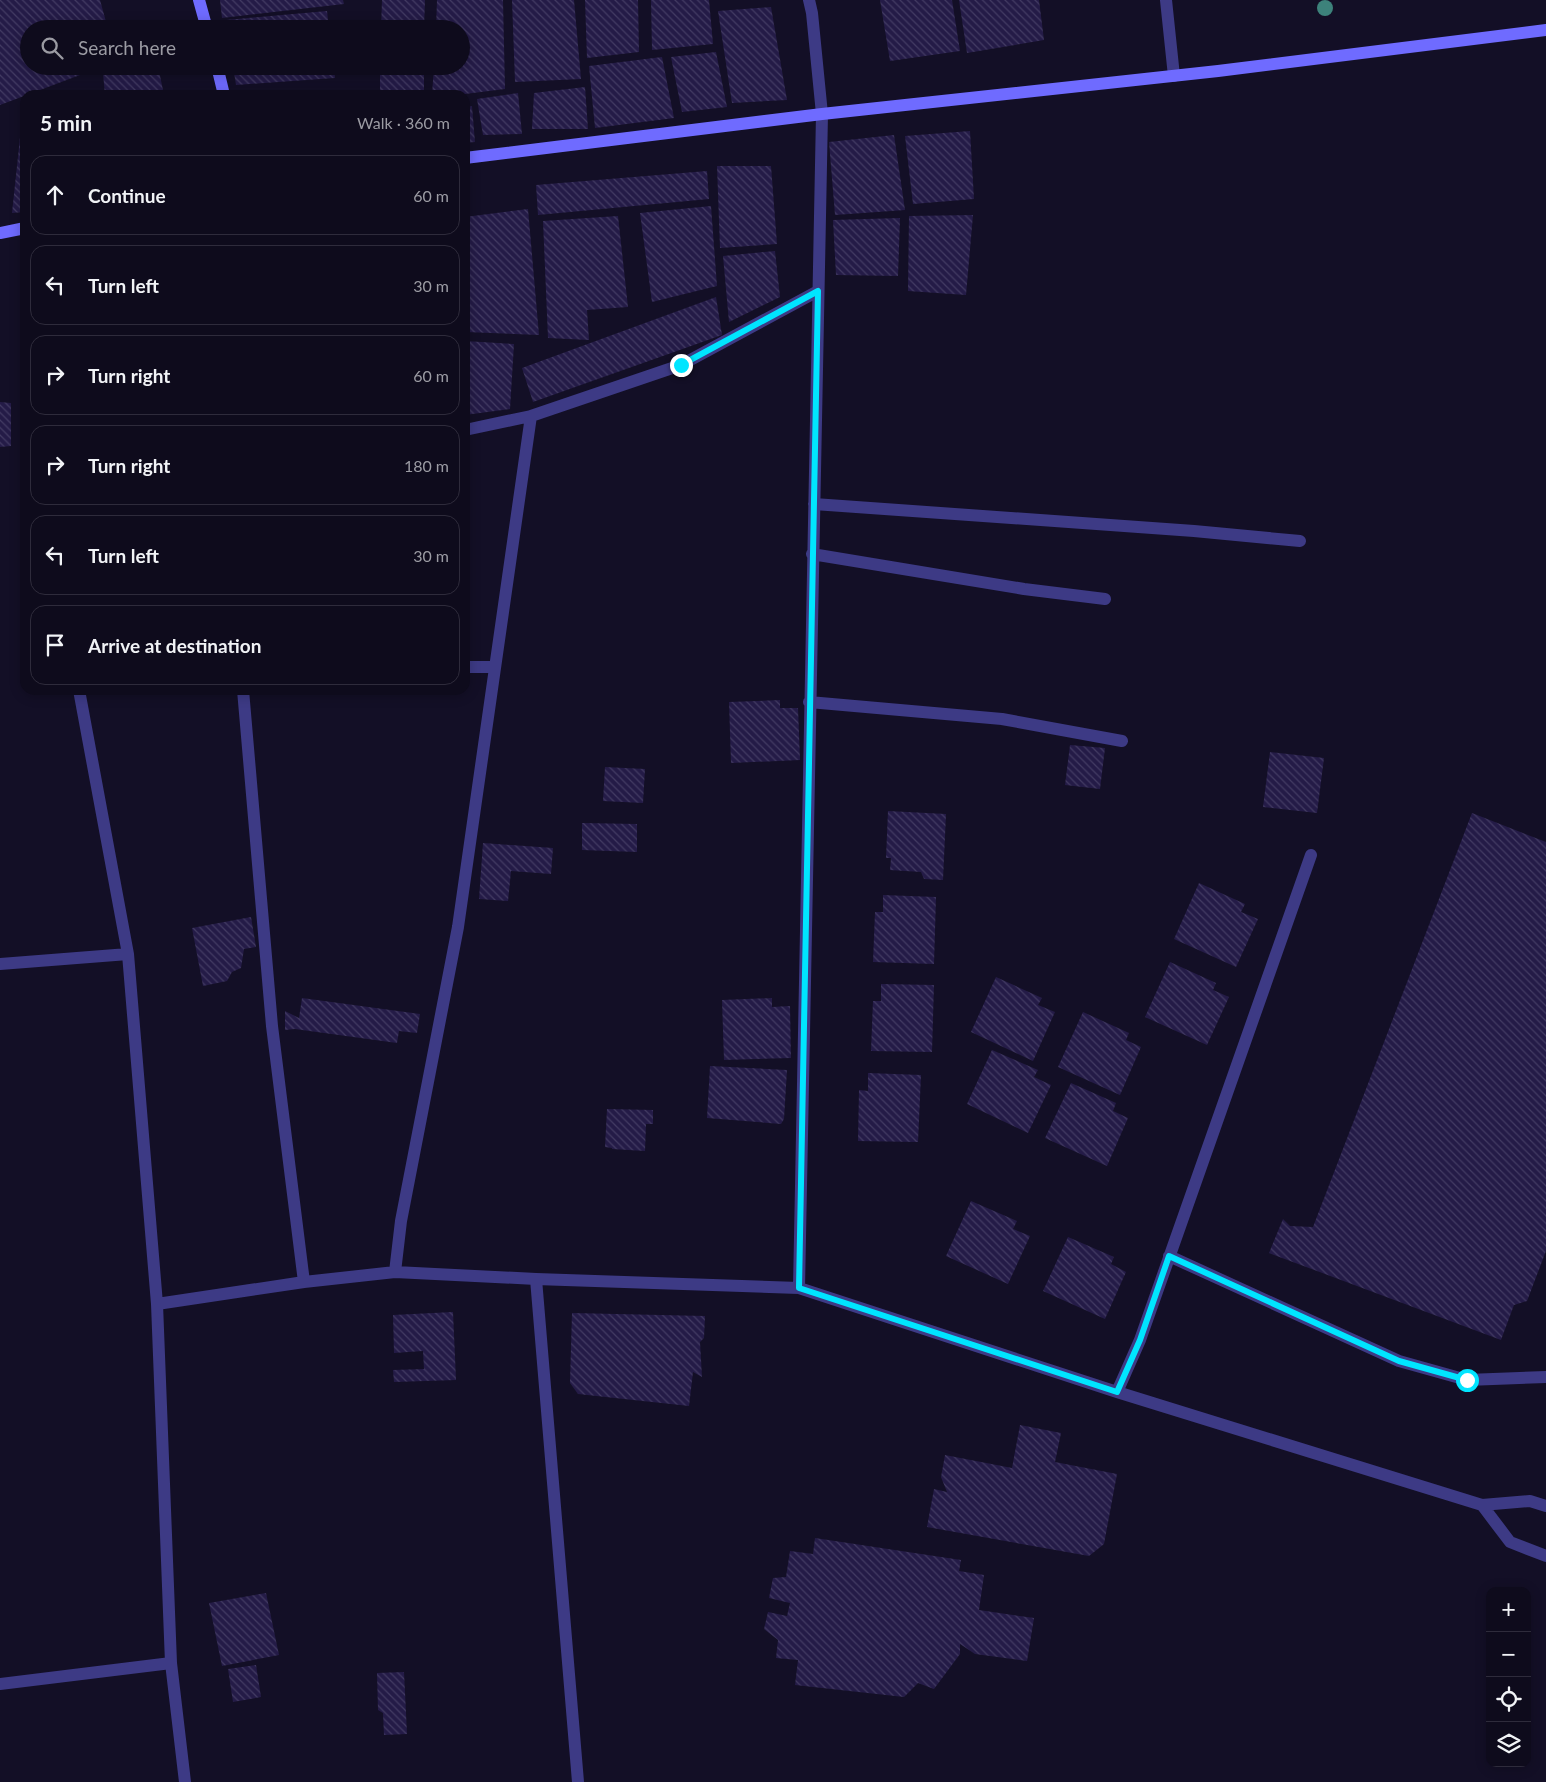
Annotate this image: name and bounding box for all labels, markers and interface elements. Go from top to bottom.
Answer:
search box [20,20,470,75]
icon: search [38,34,66,62]
text: Search here [78,36,176,59]
text: 5 min [40,110,92,135]
text: Walk · 360 m [357,113,450,132]
icon: ahead [41,181,69,209]
text: Continue [88,184,166,207]
text: 60 m [413,186,449,205]
icon: left [41,271,69,299]
text: Turn left [88,274,159,297]
text: 30 m [413,276,449,295]
route end [670,354,693,377]
icon: right [41,361,69,389]
text: Turn right [88,364,170,387]
text: 60 m [413,366,449,385]
icon: right [41,451,69,479]
text: Turn right [88,454,170,477]
text: 180 m [404,456,449,475]
icon: left [41,541,69,569]
text: Turn left [88,544,159,567]
text: 30 m [413,546,449,565]
icon: arrive [41,631,69,659]
text: Arrive at destination [88,634,261,657]
route start [1456,1369,1479,1392]
map controls [1486,1587,1531,1767]
button: + [1486,1587,1531,1632]
button: − [1486,1632,1531,1677]
button: locate [1486,1677,1531,1722]
button: layers [1486,1722,1531,1767]

